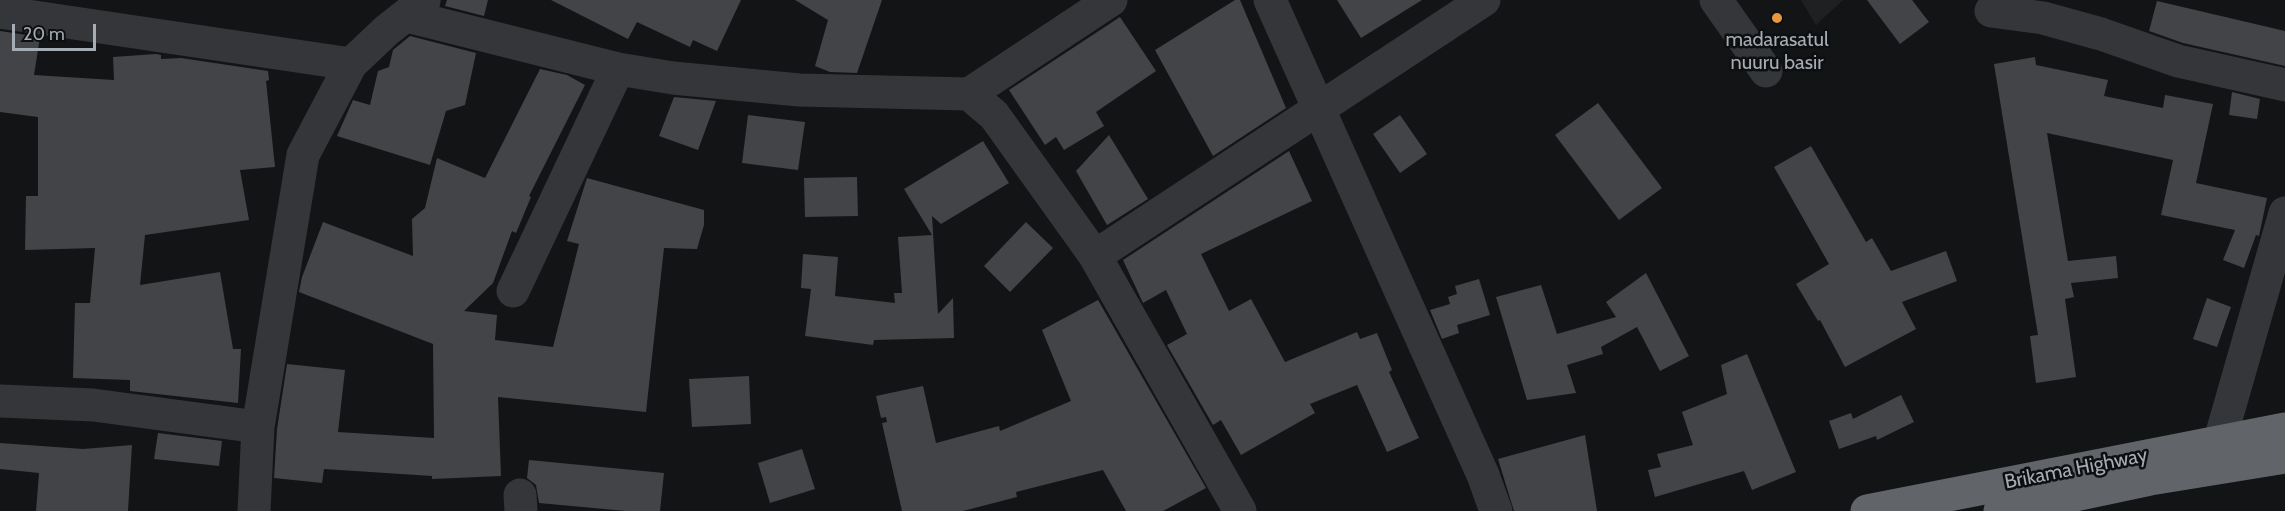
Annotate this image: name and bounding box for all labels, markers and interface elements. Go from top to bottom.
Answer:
marker: madarasatul nuuru basir [1770,11,1784,25]
scale bar [15,12,99,50]
text: 20 m [23,23,65,45]
place label: madarasatul nuuru basir [1725,28,1829,75]
street label: Brikama Highway [2003,443,2149,495]

